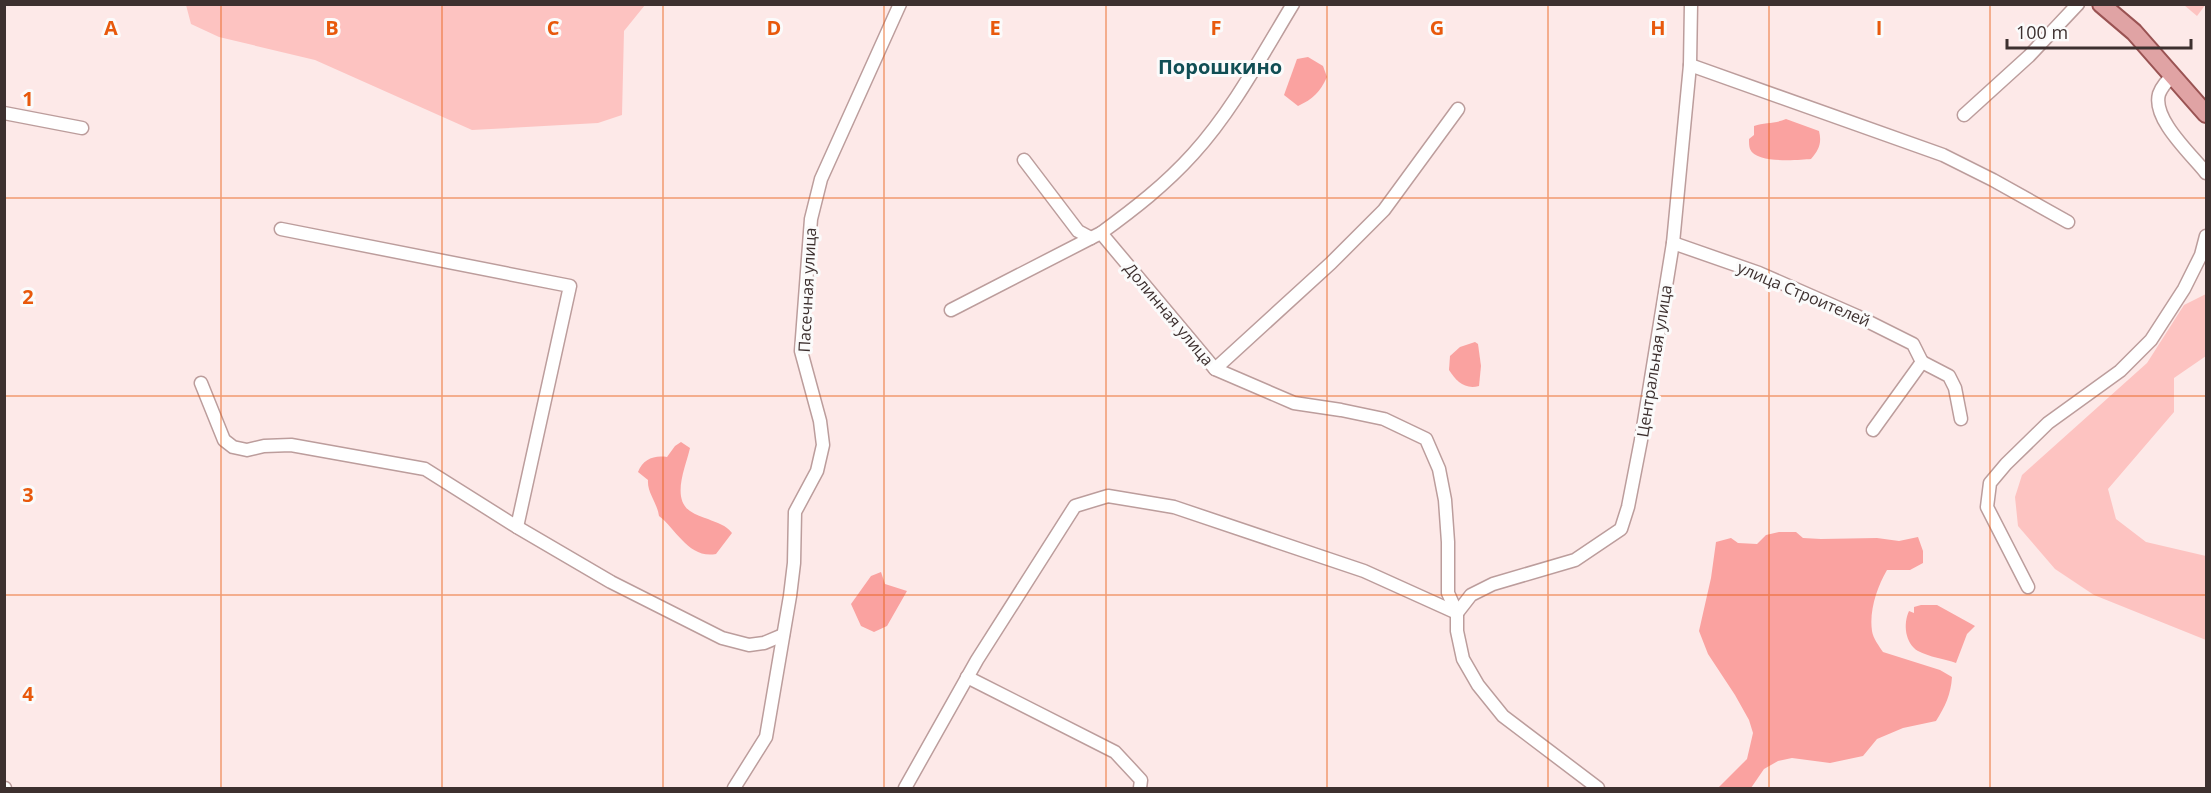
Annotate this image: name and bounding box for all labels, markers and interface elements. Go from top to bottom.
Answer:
scale bar [2007,12,2192,50]
text: A [104,14,118,41]
text: B [325,14,339,41]
text: C [547,14,560,41]
text: D [767,14,781,41]
text: E [989,14,1001,41]
text: F [1211,14,1221,41]
text: G [1430,14,1444,41]
text: H [1650,14,1666,41]
text: I [1876,14,1882,41]
text: 100 m [2016,20,2068,44]
district label: Порошкино [1158,53,1282,80]
text: 1 [22,85,34,112]
street label: Пасечная улица [793,227,821,353]
street label: улица Строителей [1734,256,1874,332]
street label: Долинная улица [1119,258,1219,370]
text: 2 [22,283,34,310]
street label: Центральная улица [1631,283,1677,439]
text: 3 [22,481,34,508]
text: 4 [22,680,34,707]

